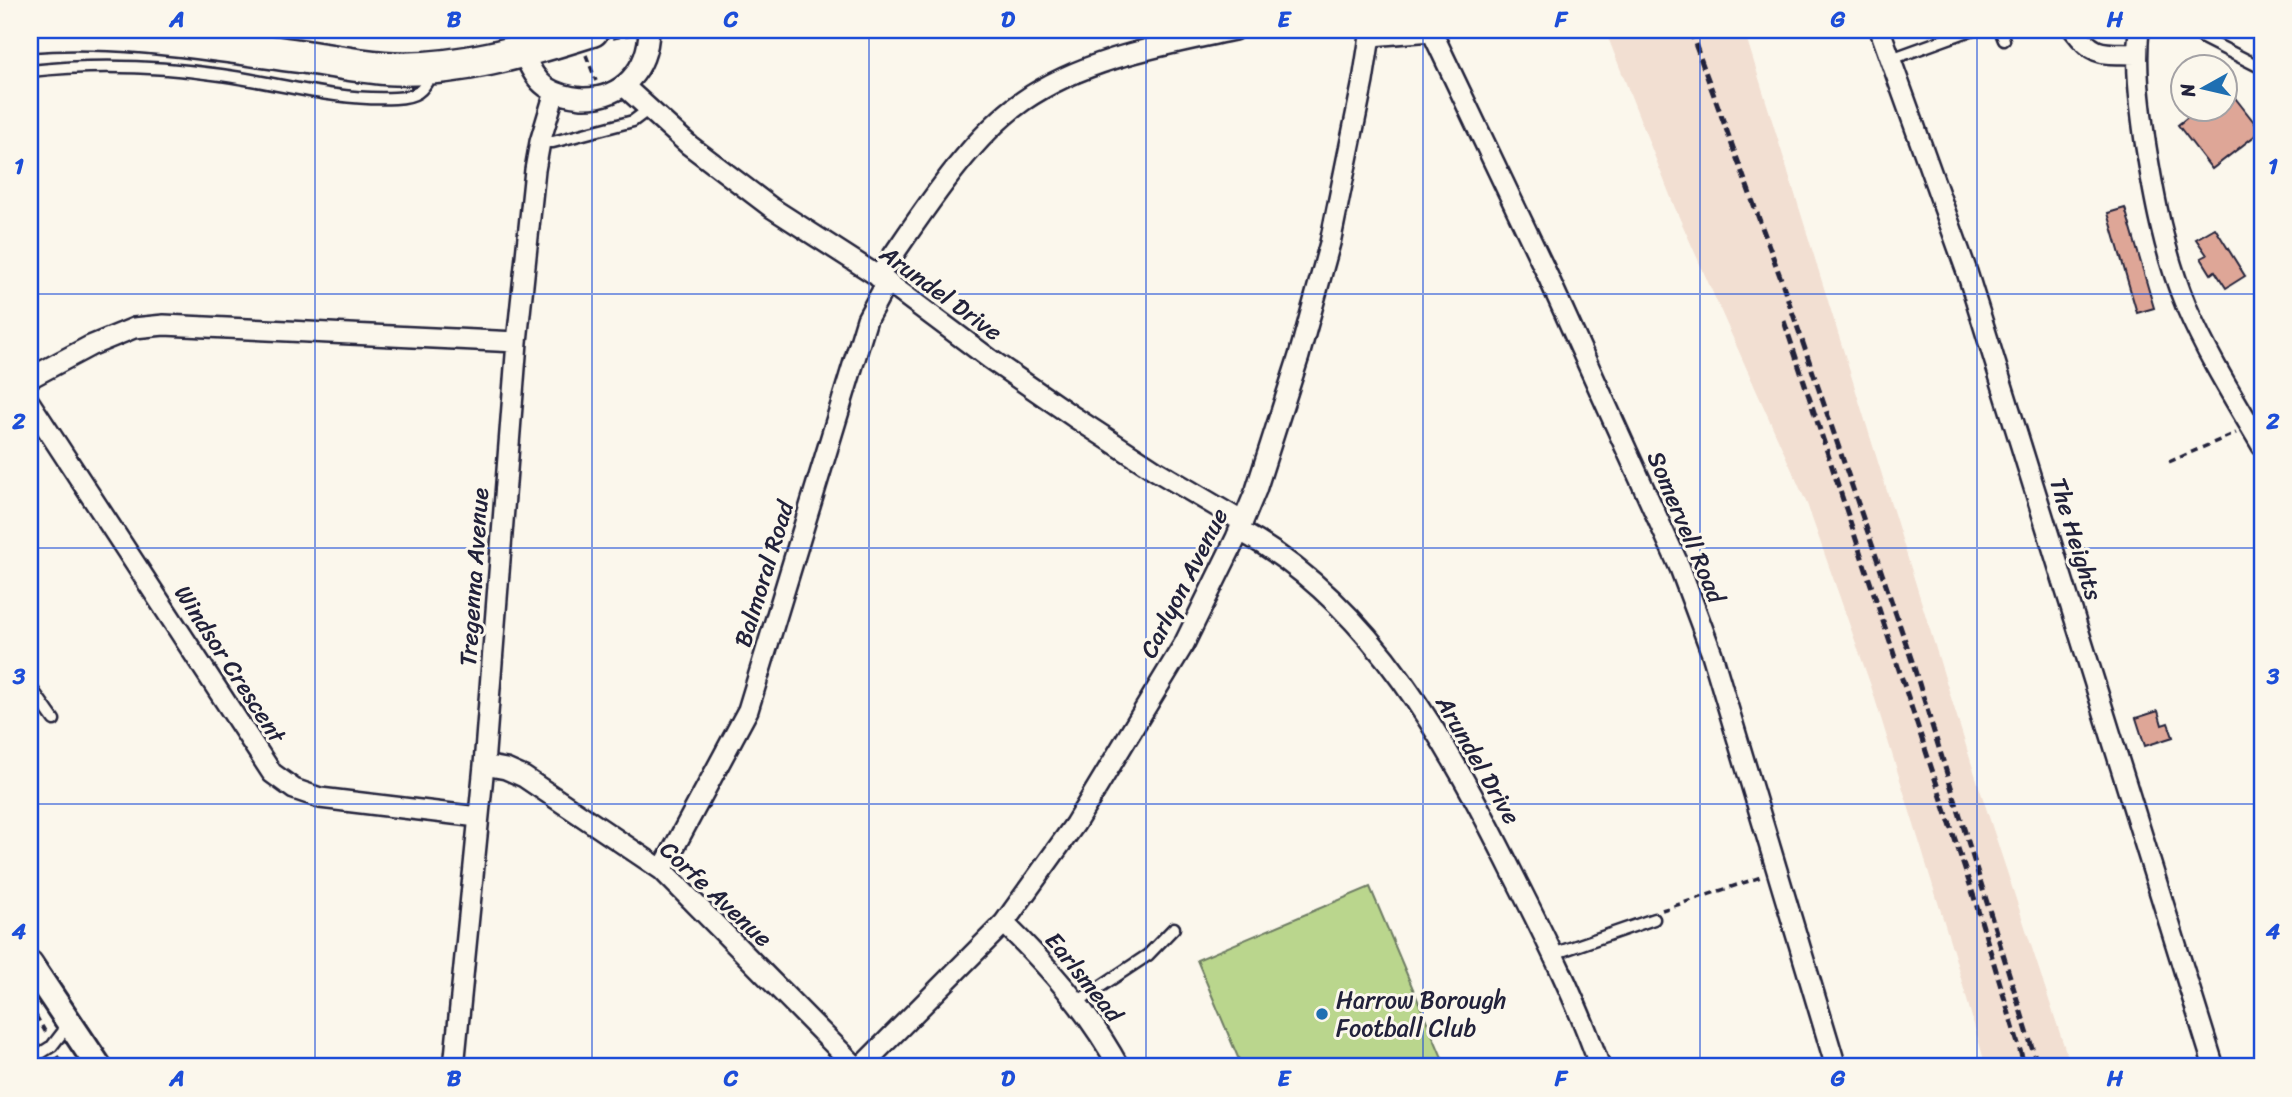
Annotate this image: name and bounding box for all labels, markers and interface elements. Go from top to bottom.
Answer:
text: A [168,0,185,40]
text: B [447,0,462,40]
text: C [723,0,739,40]
text: D [1001,0,1016,40]
text: E [1278,0,1293,40]
text: F [1554,0,1569,40]
text: G [1830,0,1846,40]
text: H [2106,0,2124,40]
north arrow [2170,52,2240,122]
text: N [2170,81,2205,100]
text: 1 [14,146,24,187]
text: 1 [2268,146,2278,187]
street label: Arundel Drive [870,233,1011,352]
text: 2 [11,401,26,442]
text: 2 [2265,401,2280,442]
street label: Somervell Road [1635,444,1738,611]
street label: The Heights [2037,472,2115,606]
street label: Tregenna Avenue [447,486,501,668]
street label: Balmoral Road [722,494,807,652]
street label: Carlyon Avenue [1128,500,1240,666]
street label: Windsor Crescent [163,576,298,753]
text: 3 [12,656,26,697]
text: 3 [2266,656,2280,697]
street label: Arundel Drive [1423,686,1532,833]
street label: Corfe Avenue [650,830,782,958]
text: 4 [11,911,27,952]
text: 4 [2265,911,2281,952]
street label: Earlsmead [1034,922,1135,1033]
place label: Harrow Borough Football Club [1336,979,1506,1049]
marker: Harrow Borough Football Club [1314,1006,1330,1022]
text: A [168,1058,185,1097]
text: B [447,1058,462,1097]
text: C [723,1058,739,1097]
text: D [1001,1058,1016,1097]
text: E [1278,1058,1293,1097]
text: F [1554,1058,1569,1097]
text: G [1830,1058,1846,1097]
text: H [2106,1058,2124,1097]

